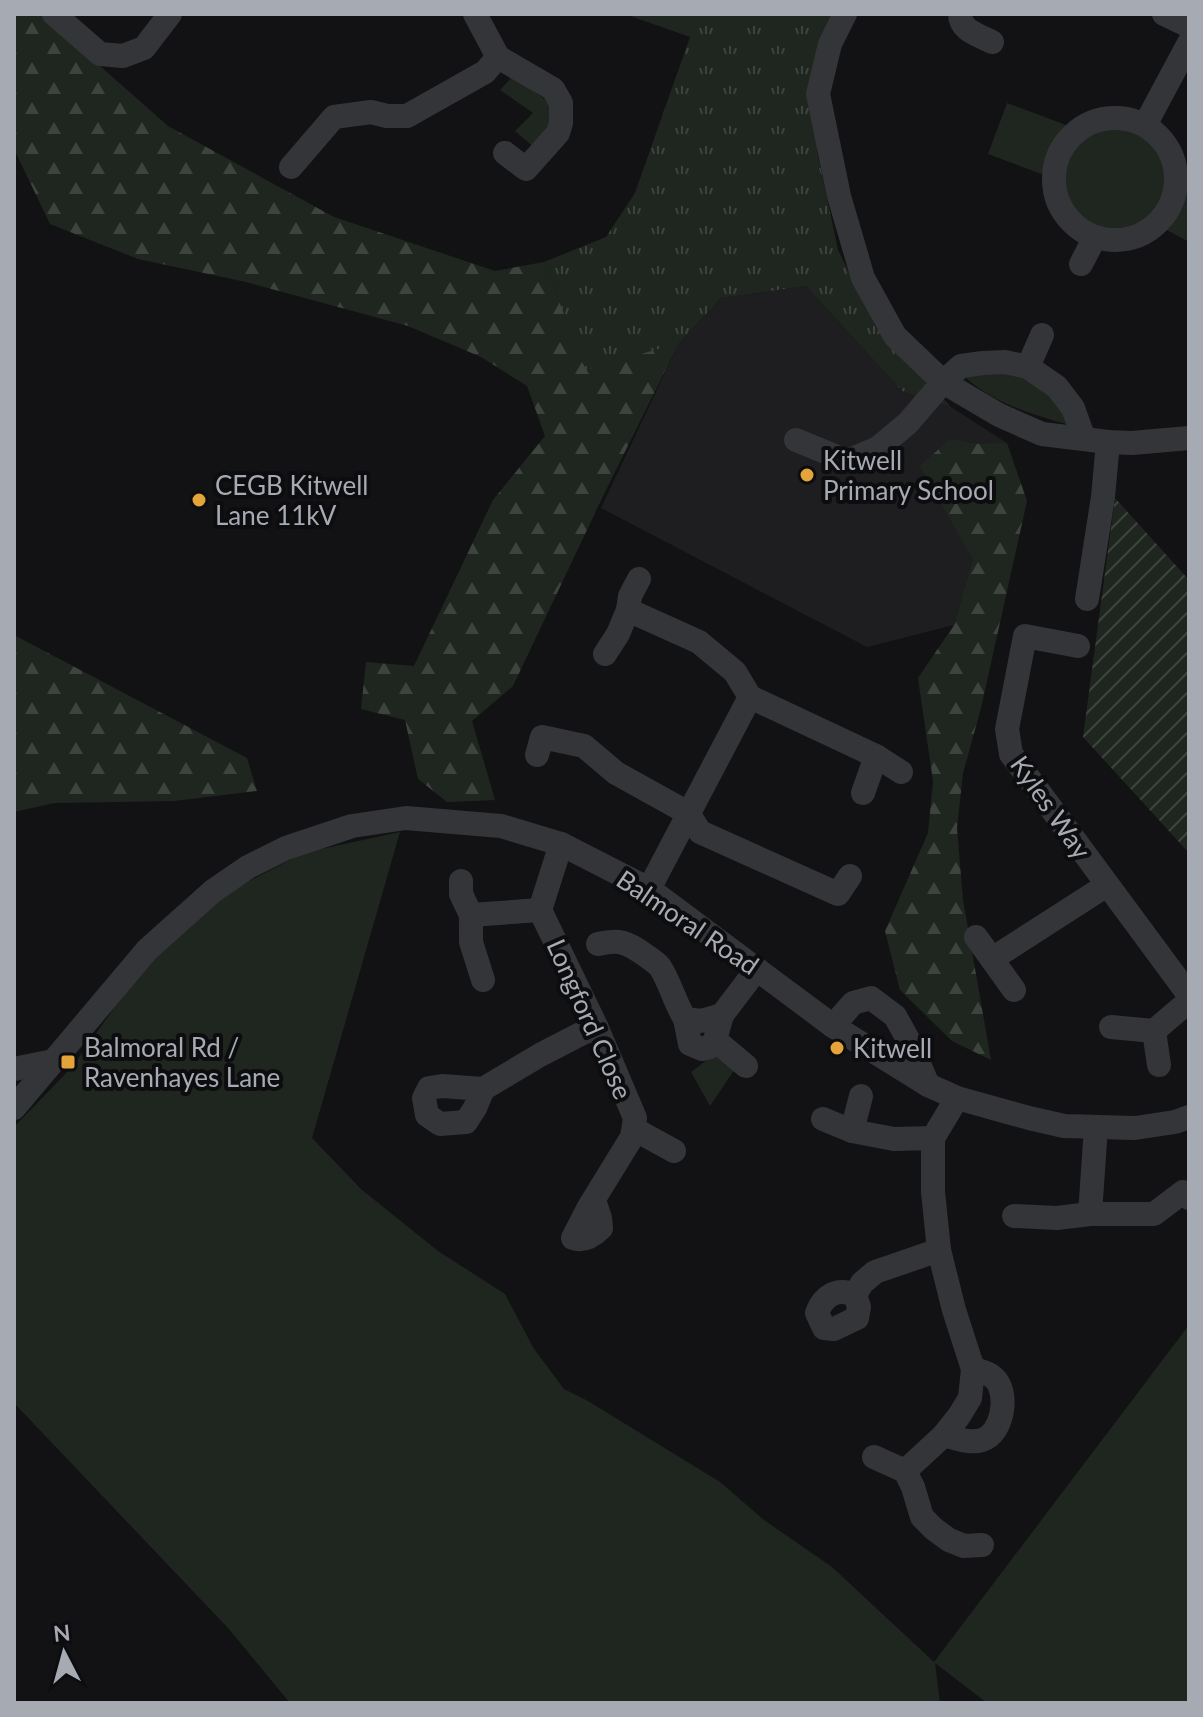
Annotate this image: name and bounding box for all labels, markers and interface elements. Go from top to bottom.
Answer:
place label: Kitwell Primary School [823,444,994,506]
marker: Kitwell Primary School [798,466,816,484]
place label: CEGB Kitwell Lane 11kV [215,469,368,531]
marker: CEGB Kitwell Lane 11kV [190,491,208,509]
street label: Kyles Way [1004,749,1098,865]
street label: Balmoral Road [611,863,765,981]
street label: Longford Close [540,934,640,1104]
place label: Balmoral Rd / Ravenhayes Lane [84,1031,280,1093]
place label: Kitwell [853,1032,932,1064]
marker: Kitwell [828,1039,846,1057]
marker: Balmoral Rd / Ravenhayes Lane [59,1053,77,1071]
north arrow [24,1613,104,1693]
text: N [52,1618,72,1647]

